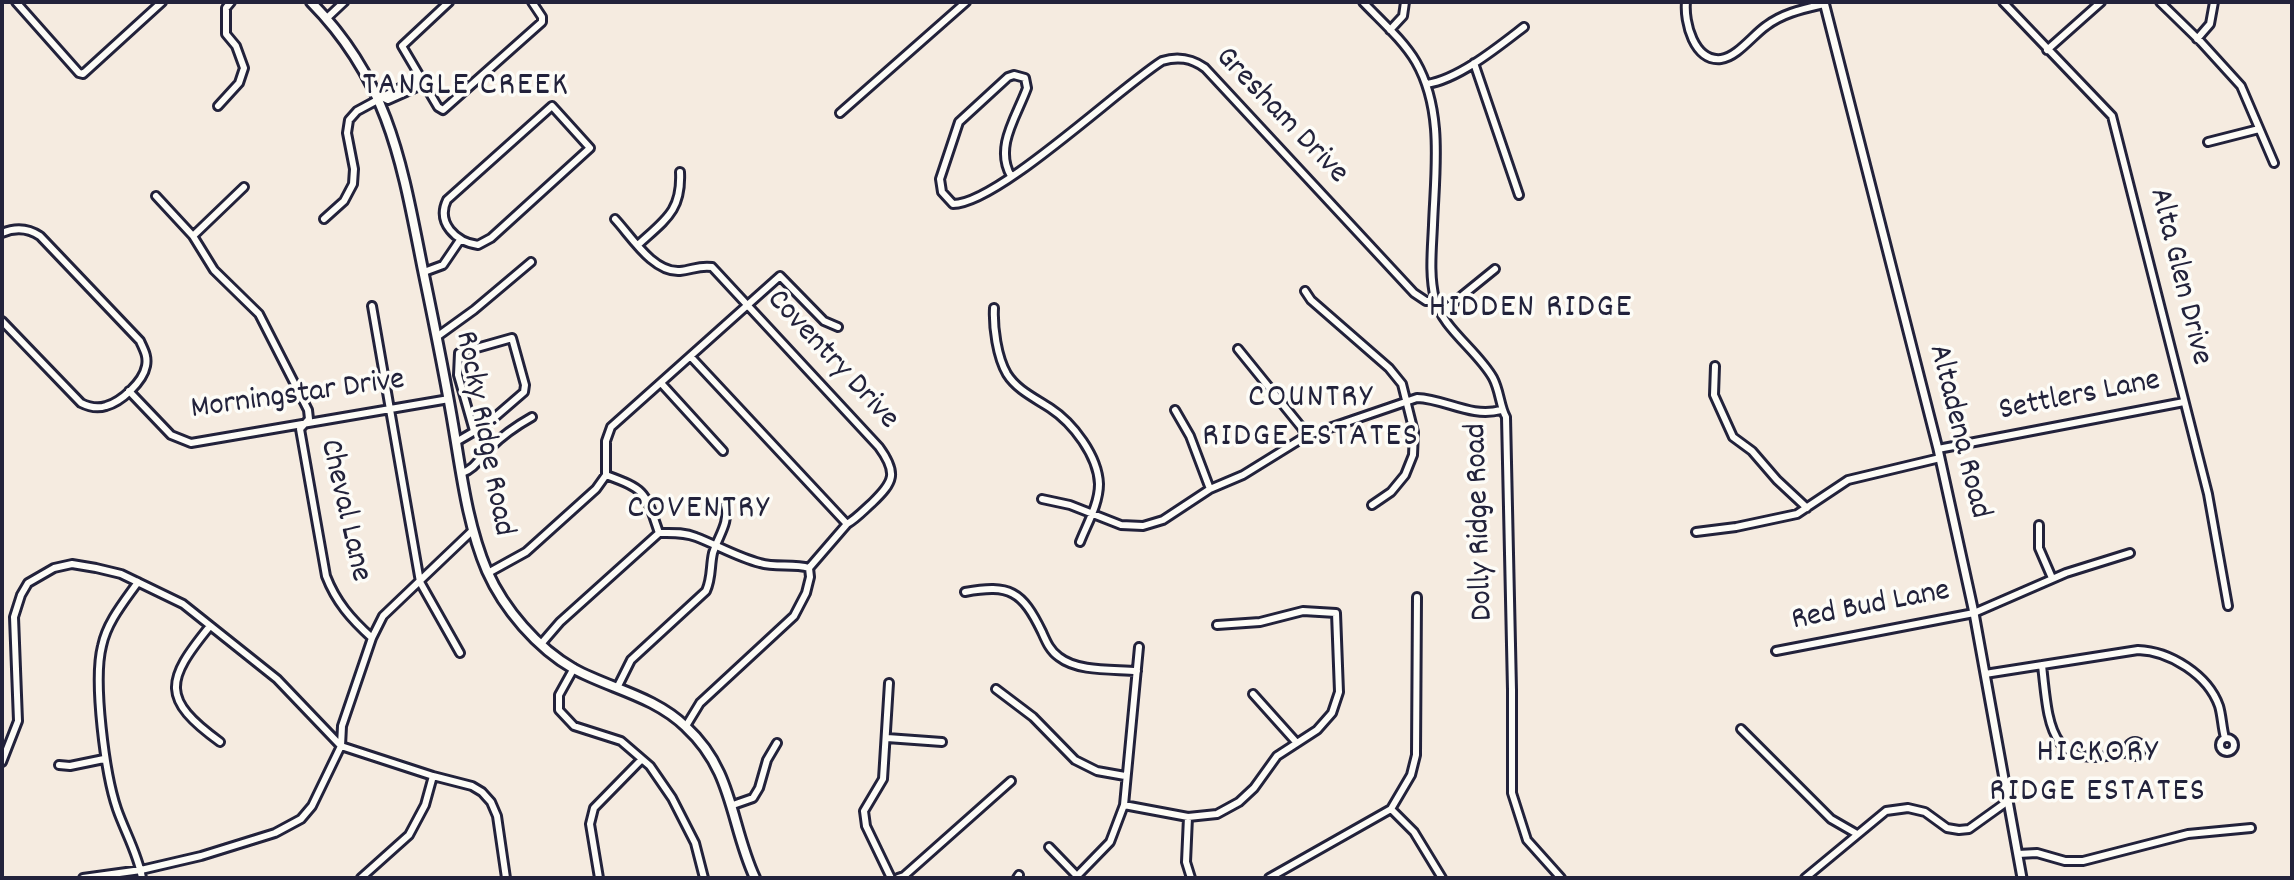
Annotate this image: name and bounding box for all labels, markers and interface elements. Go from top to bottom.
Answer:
street label: Gresham Drive [1205,40,1355,194]
district label: TANGLE CREEK [362,68,570,108]
street label: Alta Glen Drive [2137,185,2219,369]
street label: Coventry Drive [756,283,906,439]
district label: HIDDEN RIDGE [1429,290,1633,330]
street label: Rocky Ridge Road [443,328,521,540]
street label: Altadena Road [1917,341,1997,523]
street label: Morningstar Drive [189,363,407,431]
street label: Settlers Lane [1996,364,2164,432]
district label: COUNTRY RIDGE ESTATES [1202,380,1420,460]
street label: Dolly Ridge Road [1459,422,1505,622]
street label: Cheval Lane [308,436,378,586]
district label: COVENTRY [627,491,771,531]
street label: Red Bud Lane [1789,574,1953,642]
district label: HICKORY RIDGE ESTATES [1989,735,2207,814]

